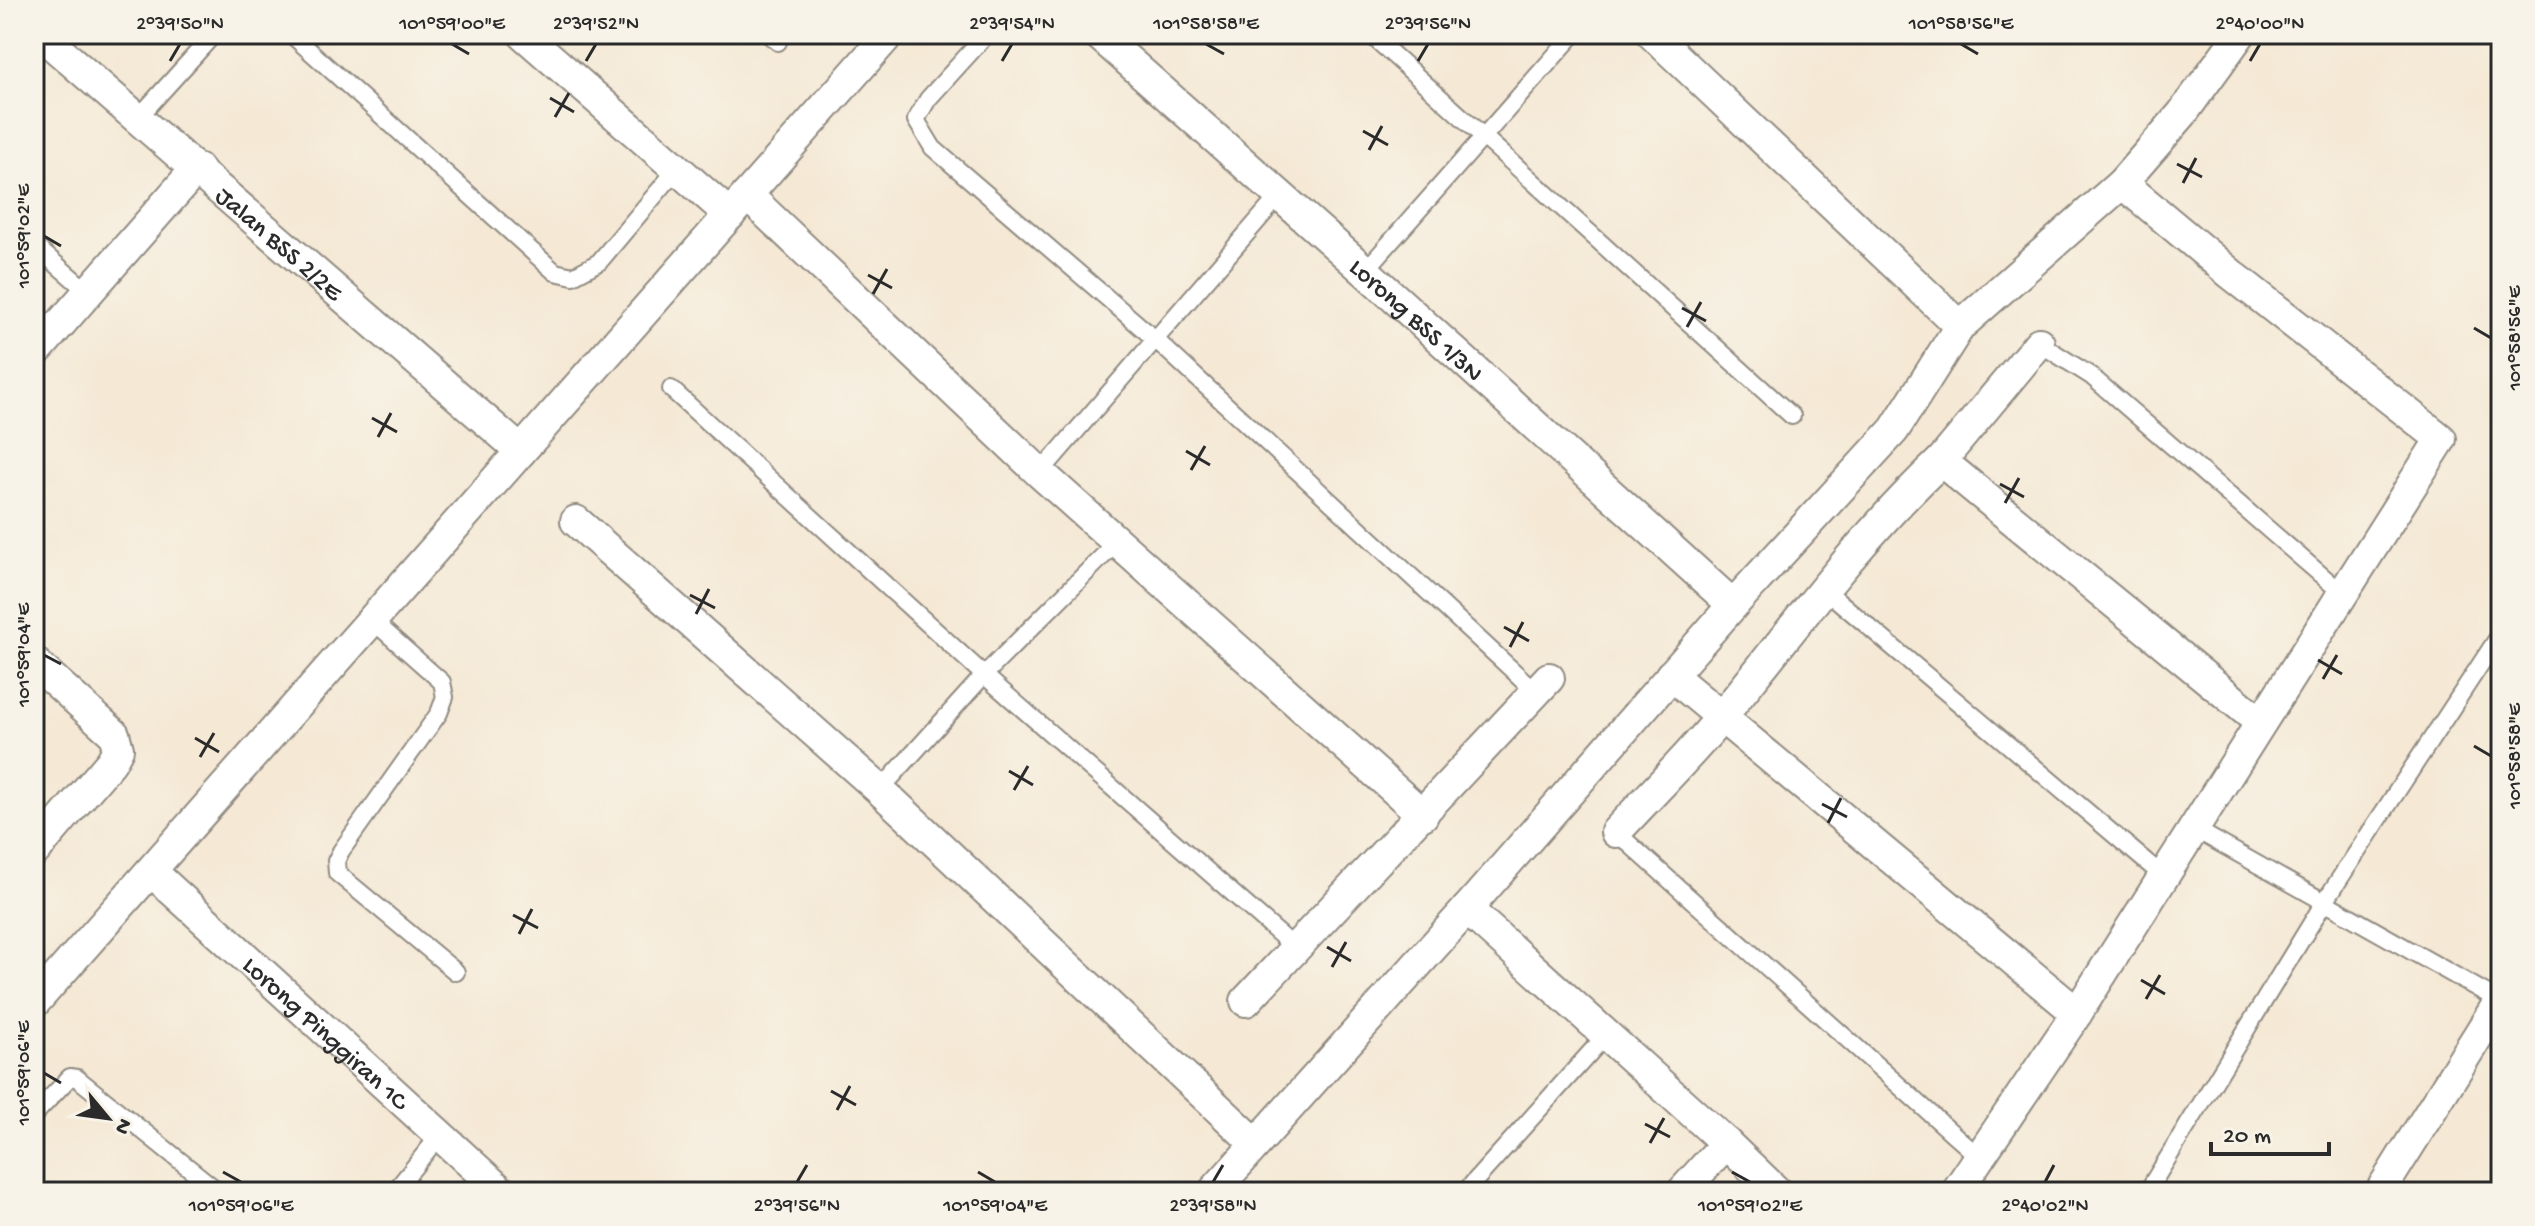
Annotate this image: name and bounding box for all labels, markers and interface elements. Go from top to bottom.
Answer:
text: 2°39'50"N [136,14,224,37]
text: 101°59'00"E [398,14,506,37]
text: 2°39'52"N [553,14,639,37]
text: 2°39'54"N [969,14,1055,37]
text: 101°58'58"E [1152,14,1260,37]
text: 2°39'56"N [1385,14,1471,37]
text: 101°58'56"E [1908,14,2015,37]
text: 2°40'00"N [2216,14,2304,37]
text: 101°59'02"E [14,182,37,289]
street label: Jalan BSS 2/2E [207,182,348,310]
street label: Lorong BSS 1/3N [1341,254,1488,391]
text: 101°58'56"E [2505,284,2528,391]
text: 101°59'04"E [14,602,37,708]
text: 101°58'58"E [2505,702,2528,810]
street label: Lorong Pinggiran 1C [234,951,414,1120]
text: 101°59'06"E [14,1019,37,1126]
north arrow [68,1078,148,1158]
scale bar [2211,1106,2329,1156]
text: N [107,1113,137,1138]
text: 20 m [2223,1123,2271,1152]
text: 101°59'06"E [188,1196,295,1219]
text: 2°39'56"N [754,1196,840,1219]
text: 101°59'04"E [942,1196,1048,1219]
text: 2°39'58"N [1169,1196,1257,1219]
text: 101°59'02"E [1697,1196,1804,1219]
text: 2°40'02"N [2001,1196,2089,1219]

